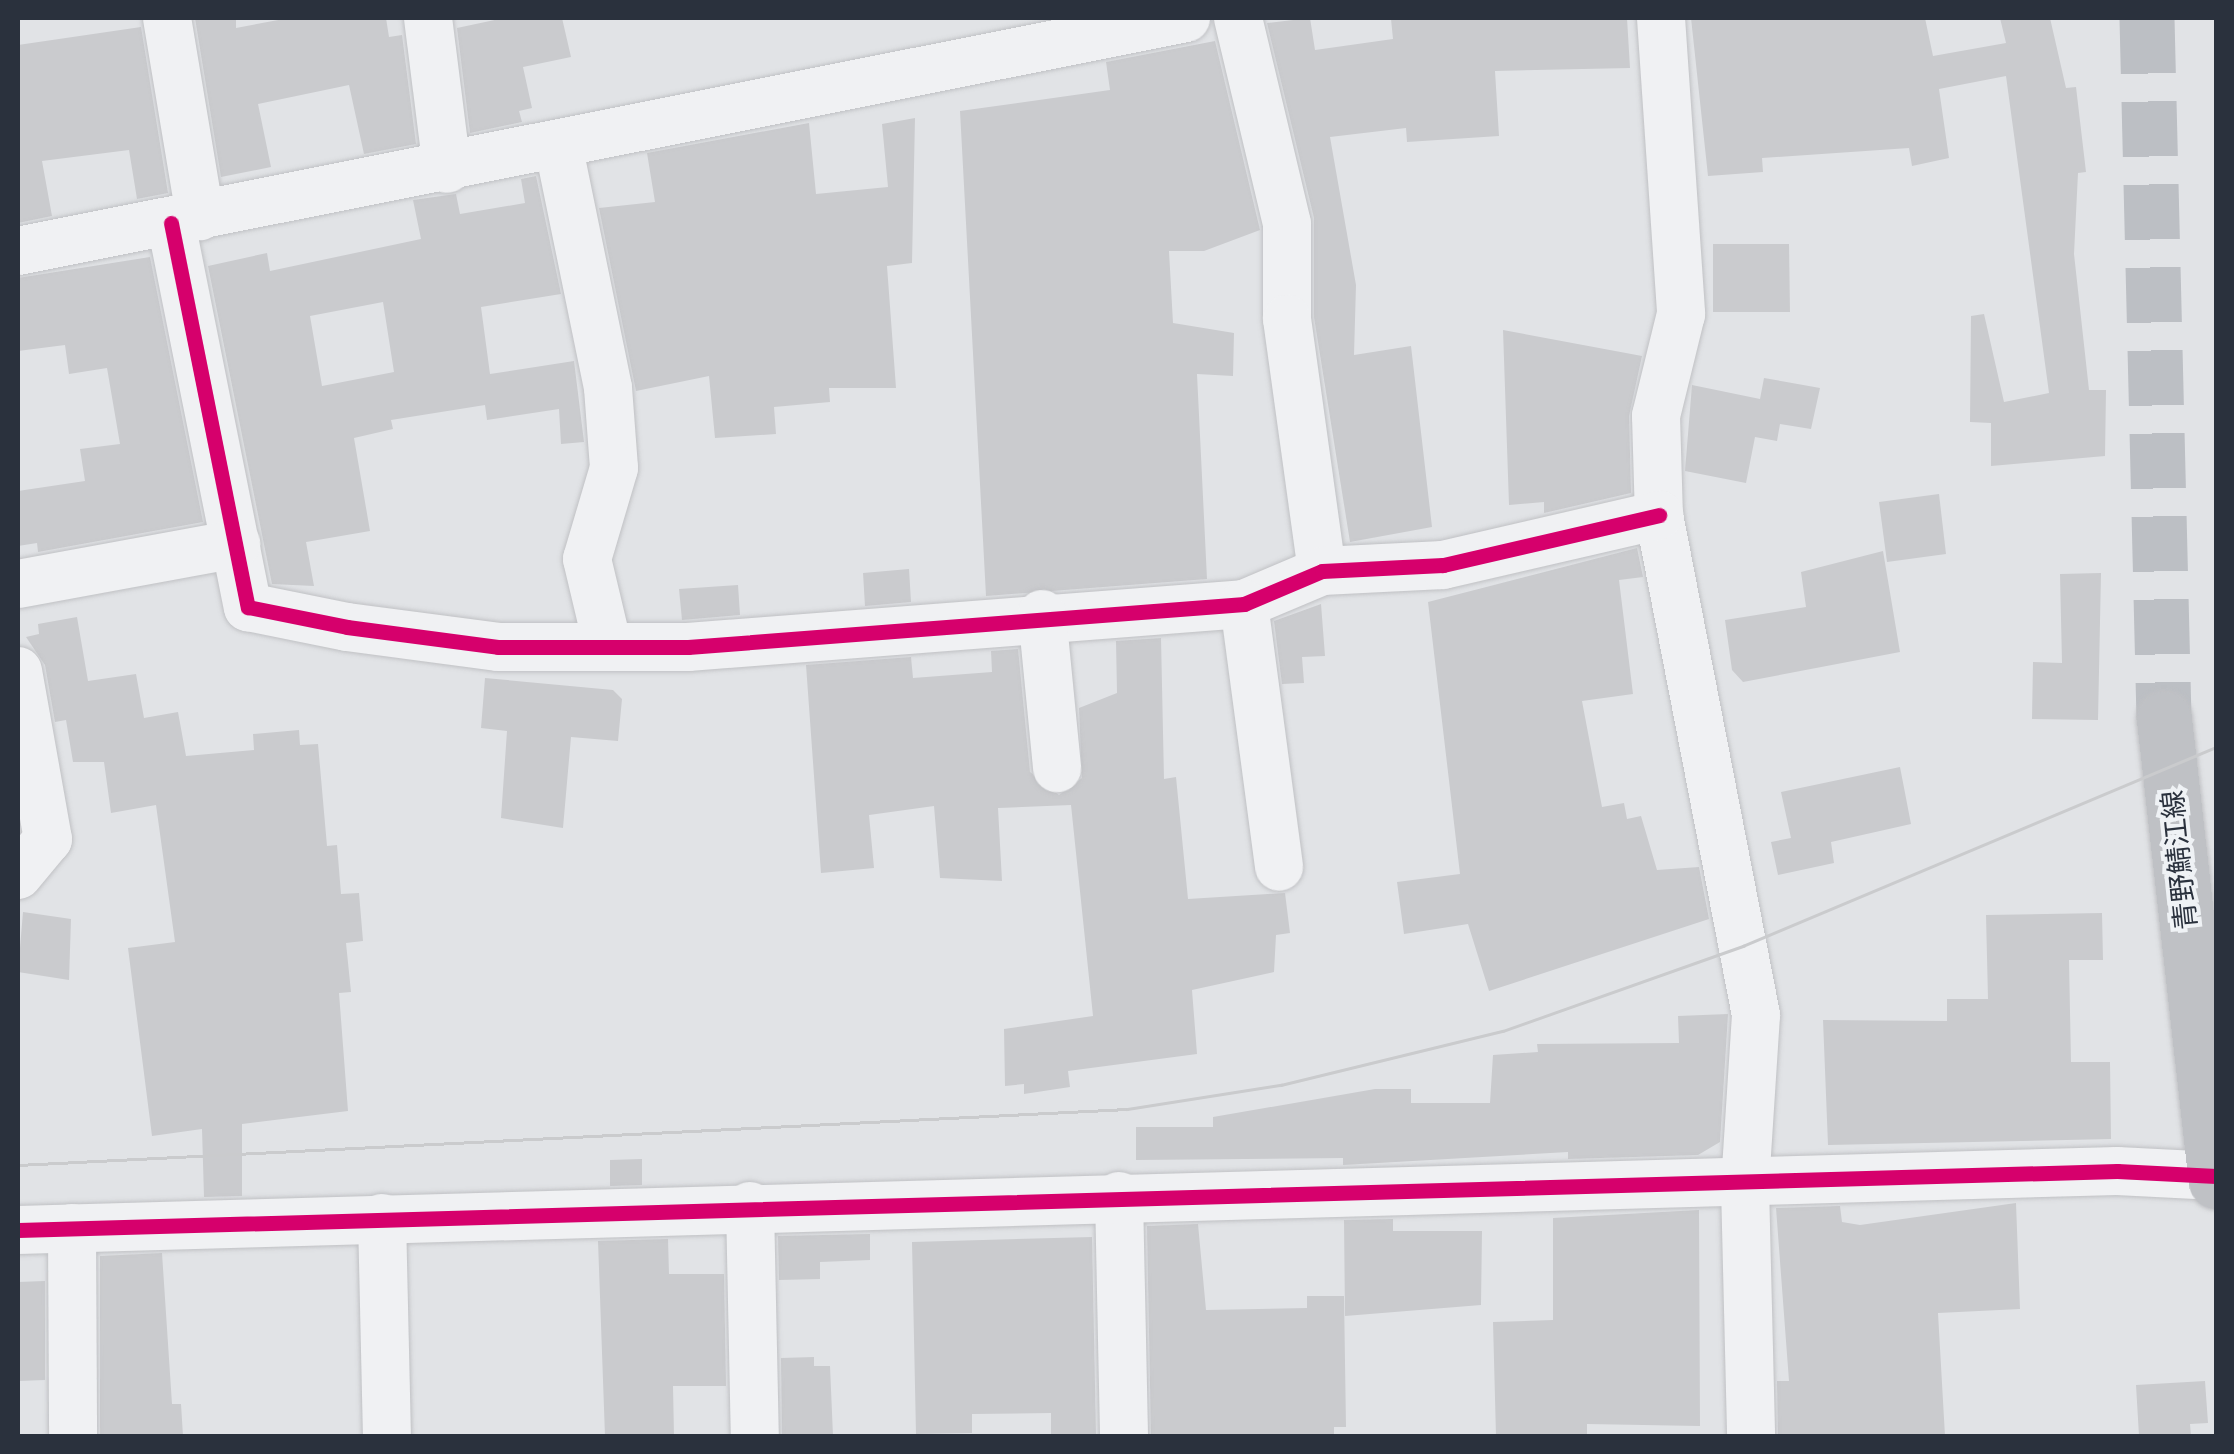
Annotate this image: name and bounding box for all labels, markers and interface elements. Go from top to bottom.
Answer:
street label: 青野鯖江線 [2156,789,2204,931]

